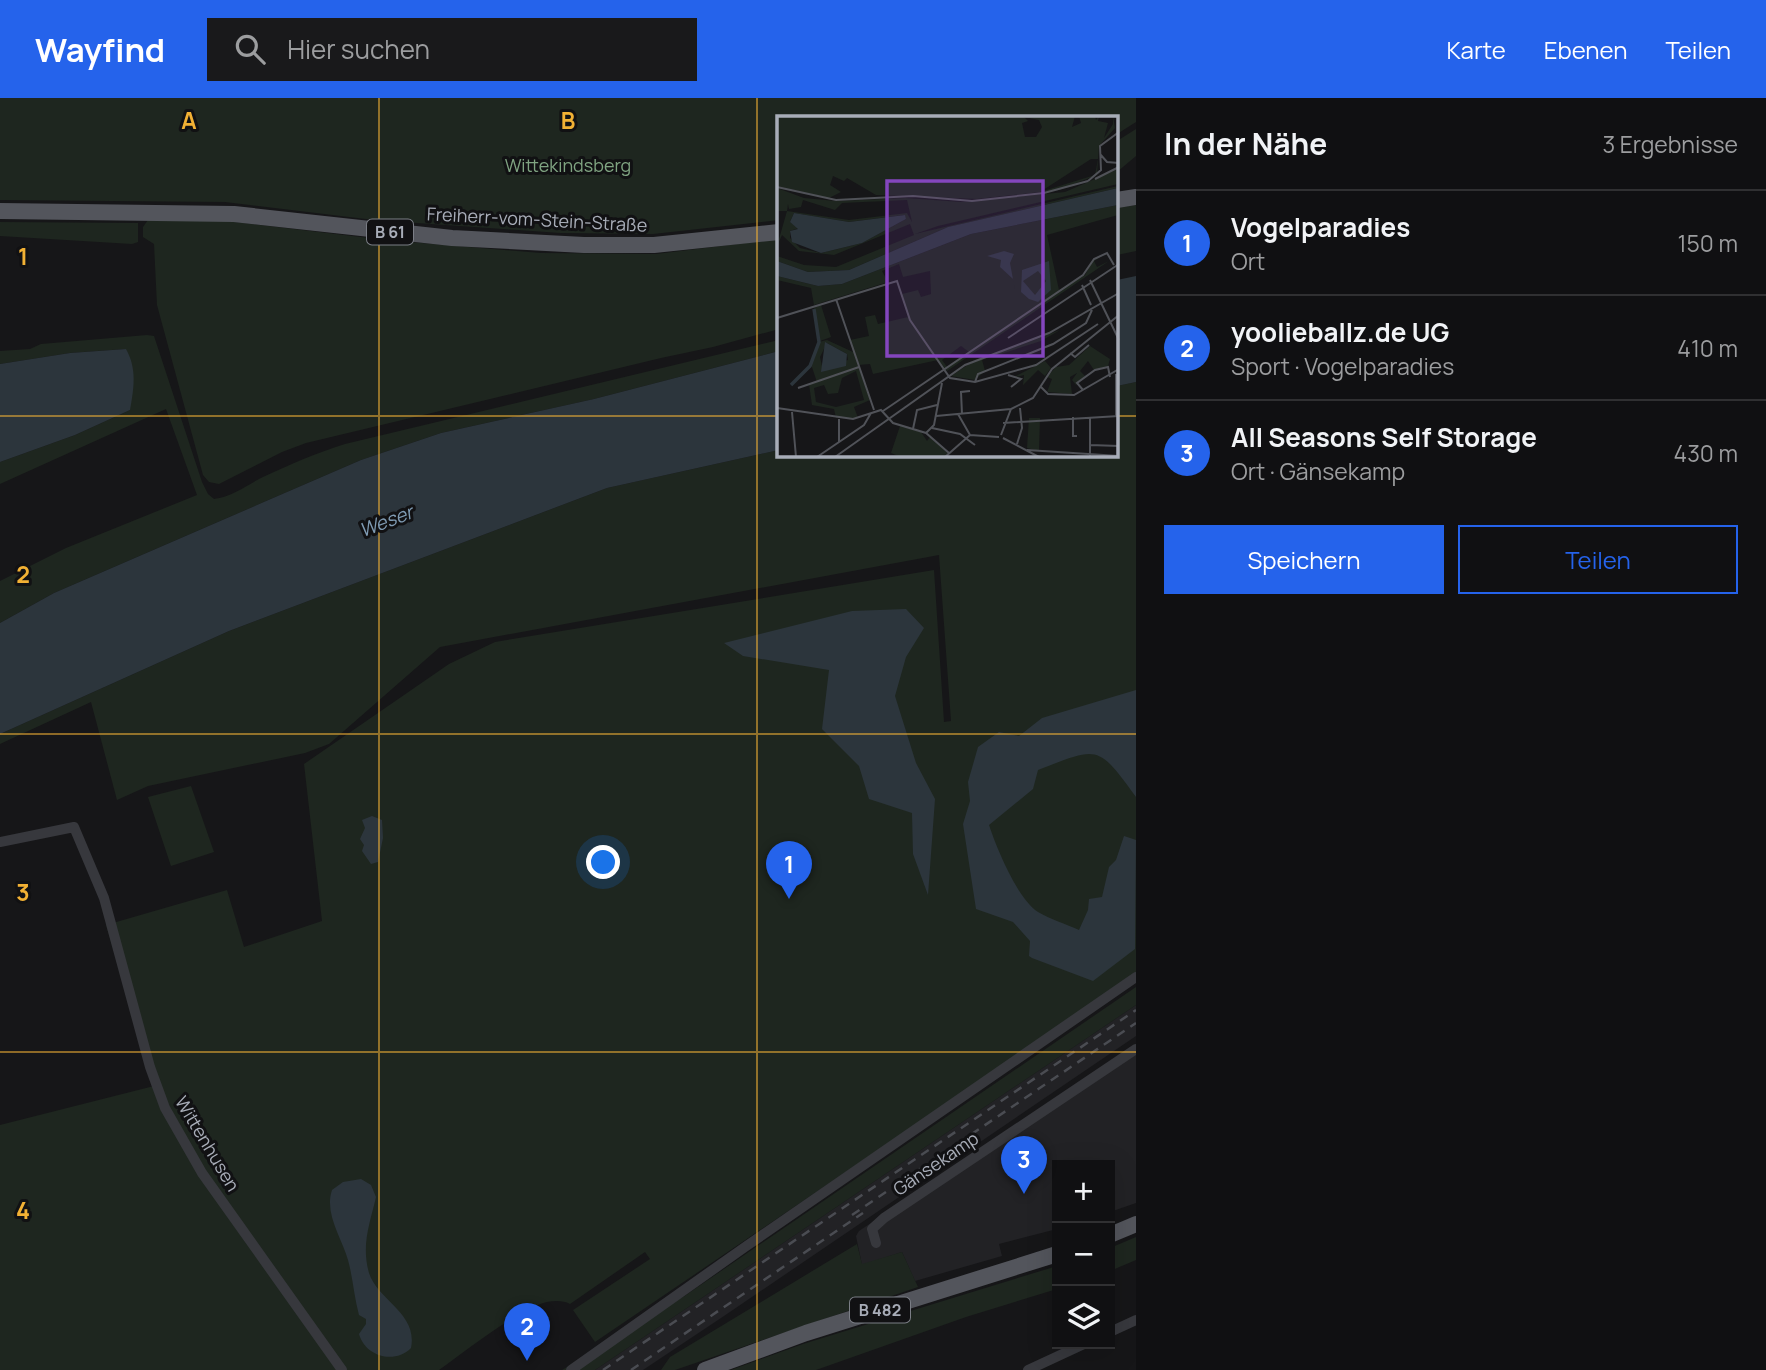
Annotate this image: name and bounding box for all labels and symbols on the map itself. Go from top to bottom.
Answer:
text: A [181,104,197,136]
text: B [561,104,575,136]
inset map [777,116,1118,457]
park label: Wittekindsberg [505,153,631,177]
street label: Freiherr-vom-Stein-Straße [426,201,648,237]
road number: B 61 [367,220,413,244]
text: 1 [18,240,28,272]
water label: Weser [355,498,419,543]
text: 2 [16,558,30,590]
pin: 1 [766,841,812,899]
your location [586,845,620,879]
text: 3 [16,876,30,908]
street label: Wittenhusen [170,1092,246,1195]
street label: Gänsekamp [888,1126,983,1201]
pin: 3 [1001,1136,1047,1194]
text: 4 [16,1194,30,1226]
road number: B 482 [850,1298,910,1322]
pin: 2 [504,1303,550,1361]

